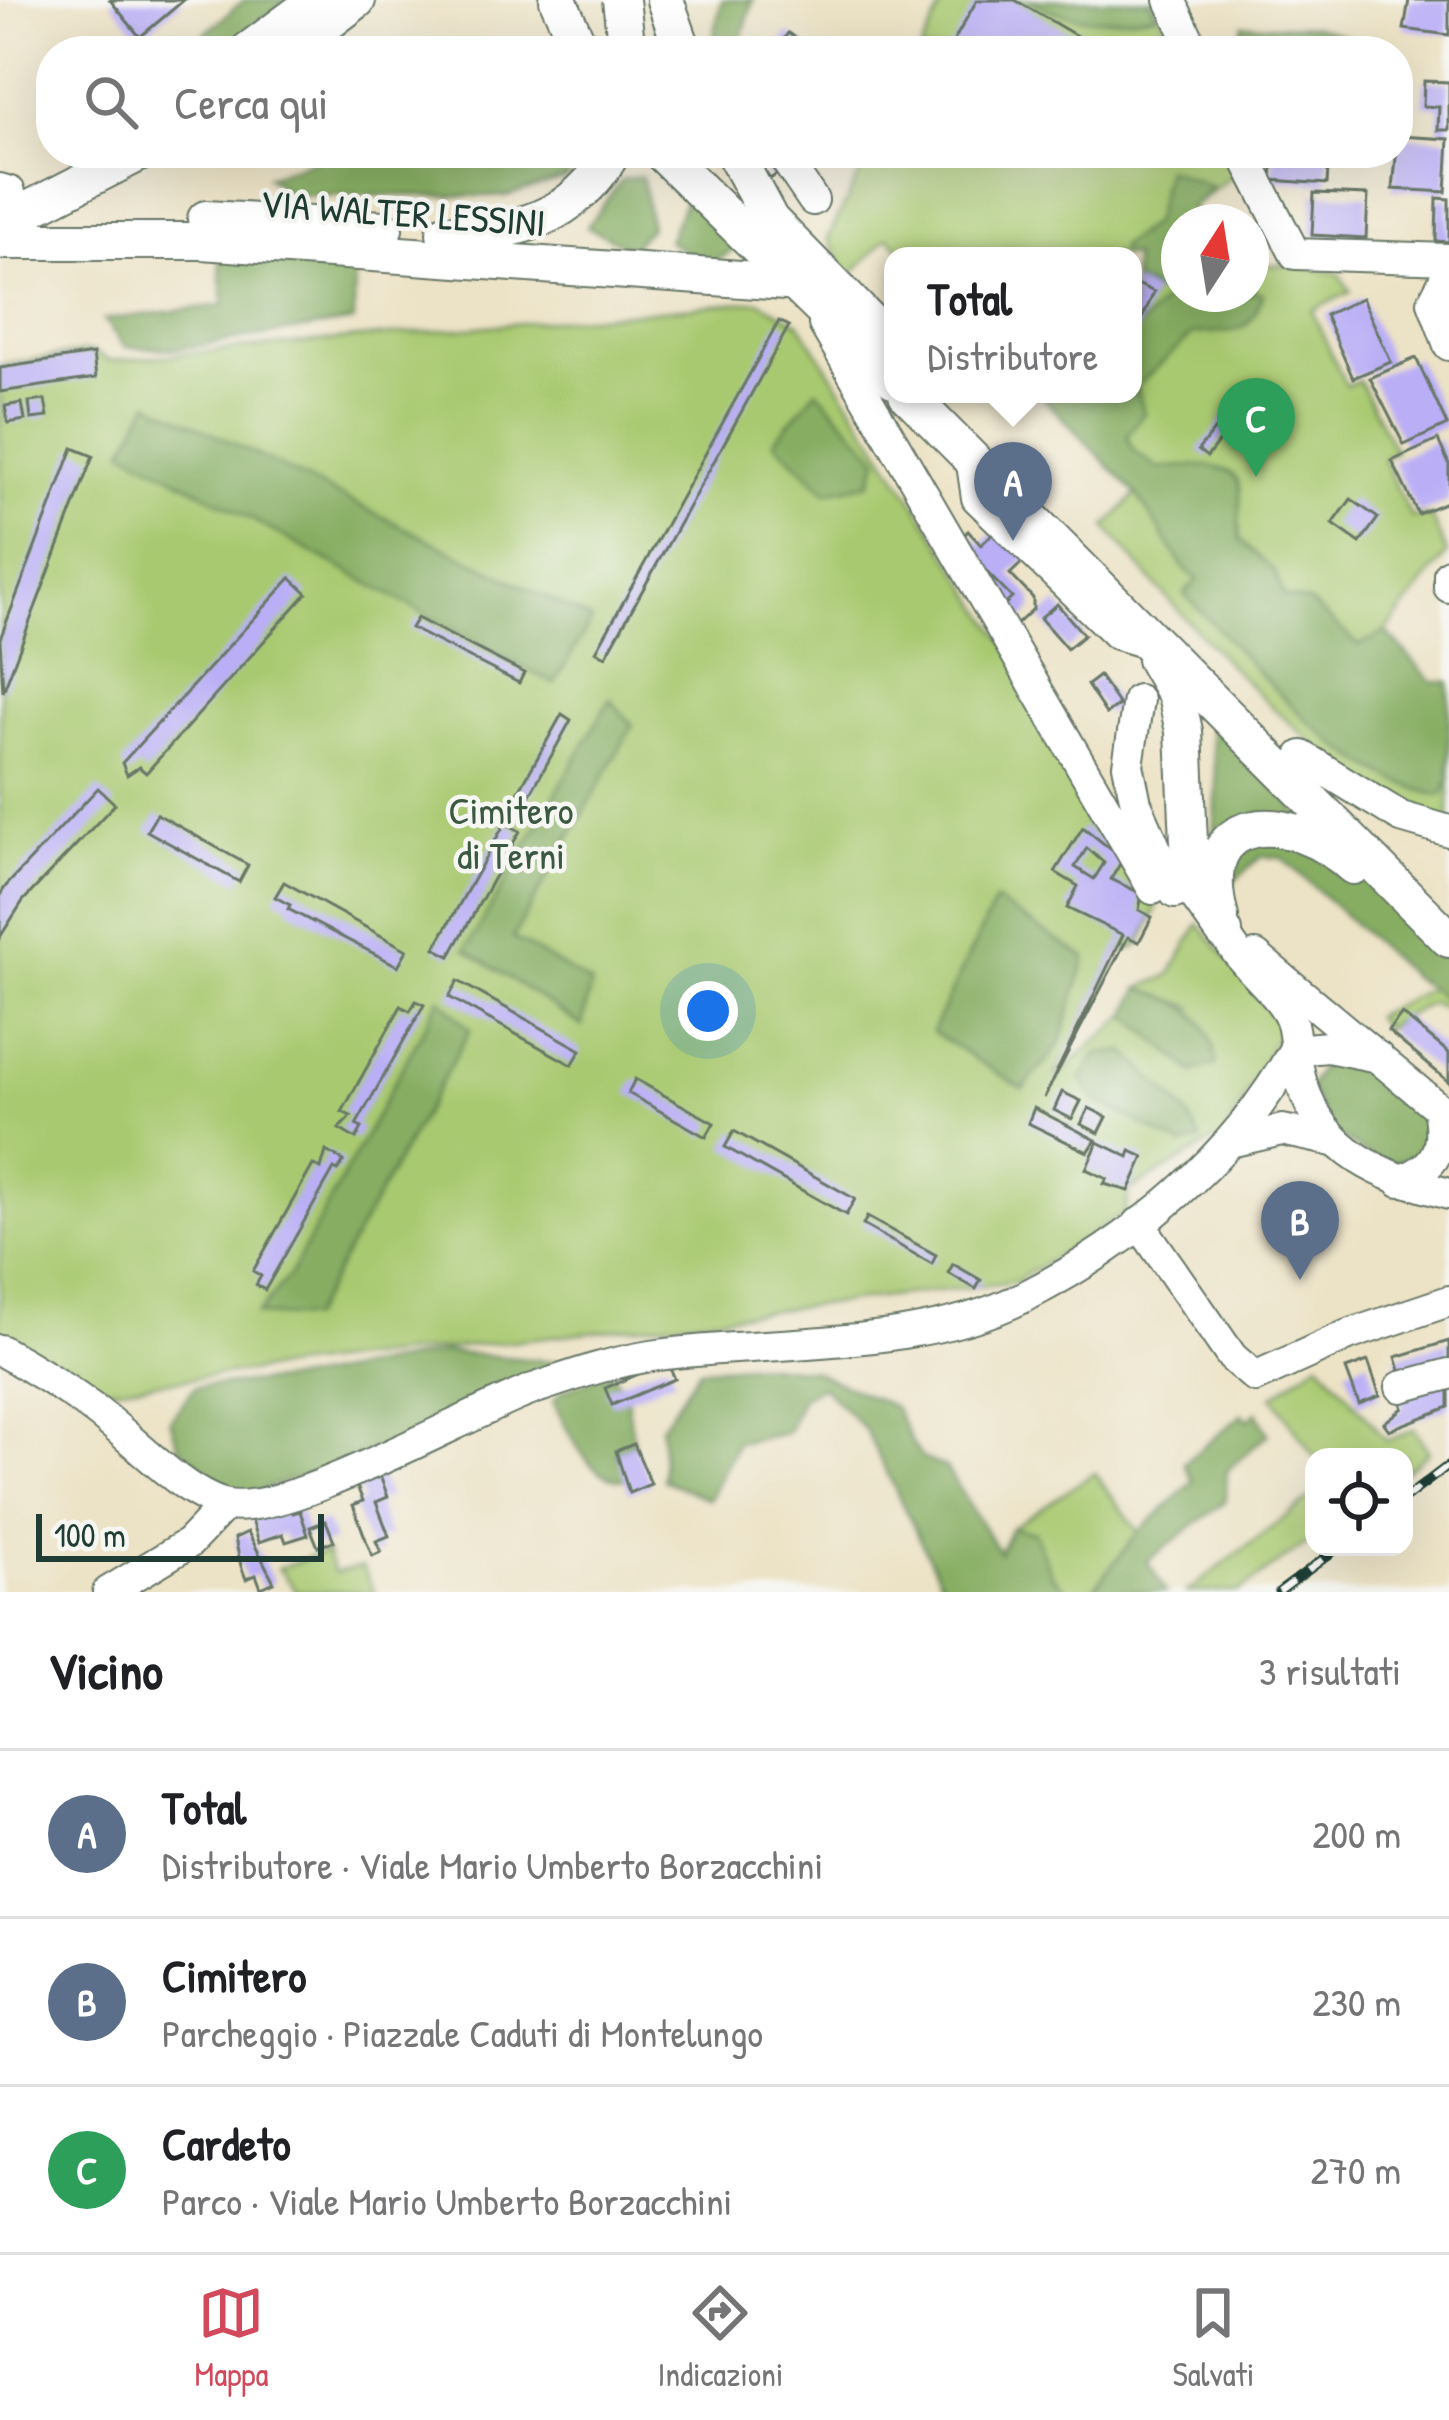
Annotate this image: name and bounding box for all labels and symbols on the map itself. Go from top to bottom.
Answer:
street label: VIA WALTER LESSINI [259,176,547,248]
north arrow [1161,204,1269,312]
pin: C [1217,378,1295,477]
pin: A [974,442,1052,541]
park label: Cimitero di Terni [448,783,574,881]
your location [678,981,738,1041]
pin: B [1261,1181,1339,1280]
scale bar [36,1508,324,1561]

